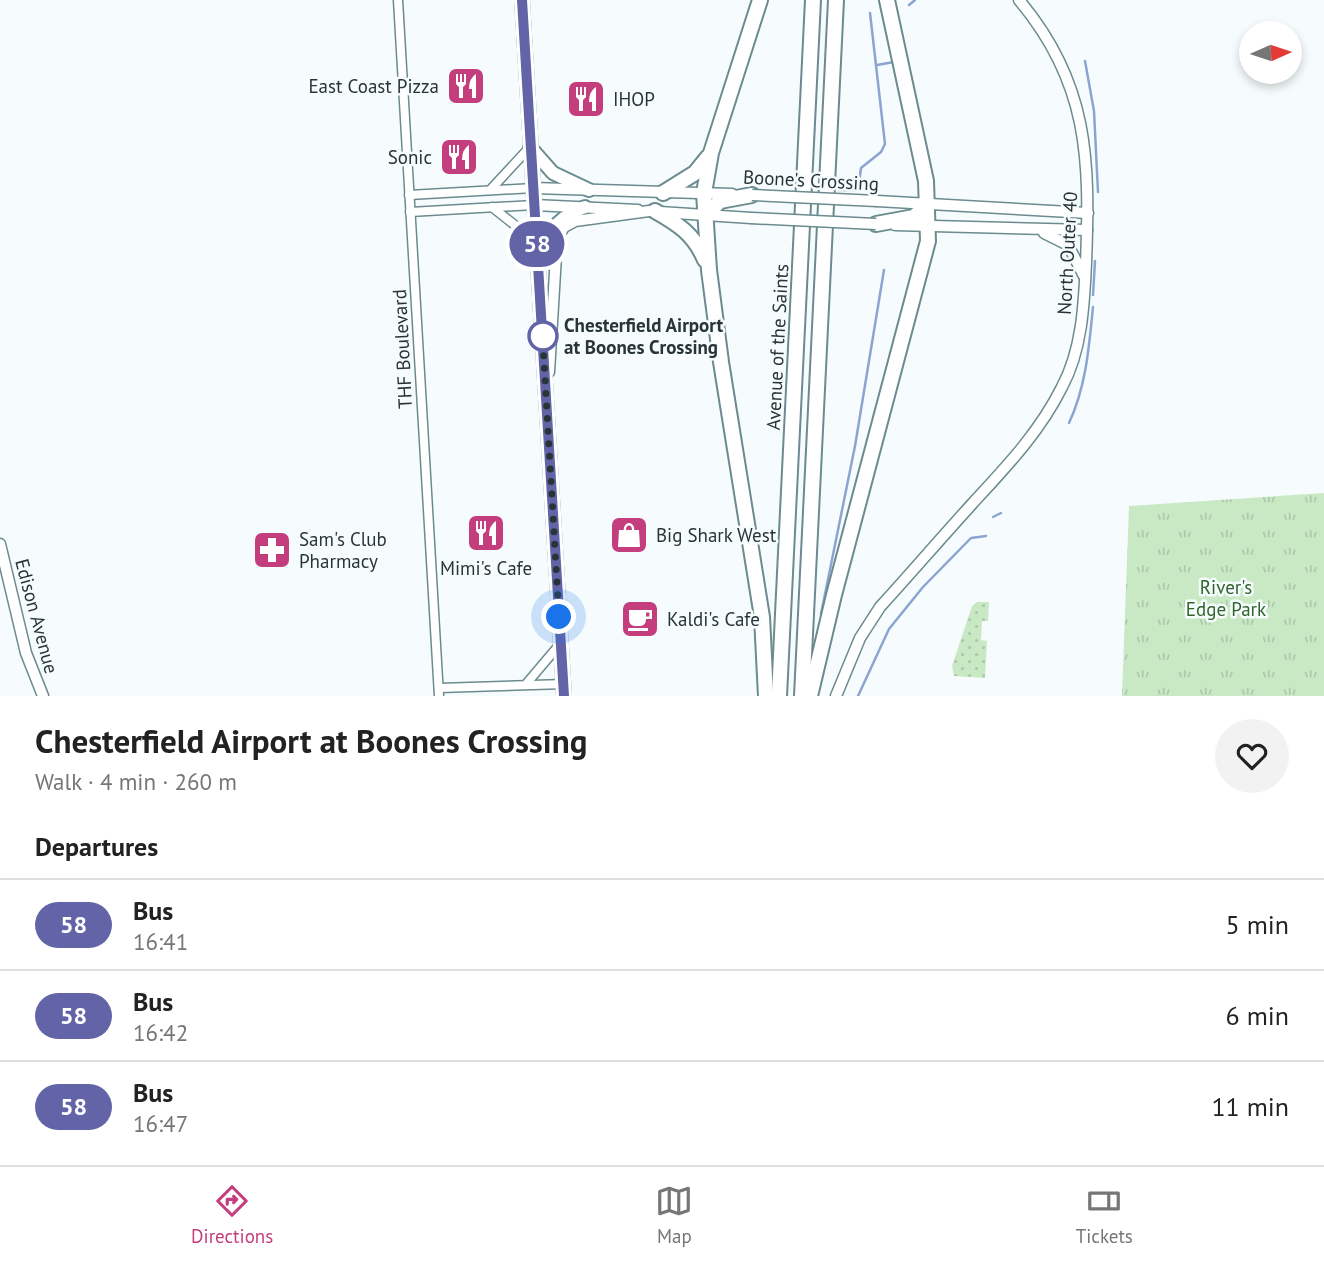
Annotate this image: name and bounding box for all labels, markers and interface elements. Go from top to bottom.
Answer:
north arrow [1239,21,1302,84]
map controls [1239,21,1302,84]
restaurant icon: East Coast Pizza [445,65,487,107]
place label: East Coast Pizza [308,74,439,98]
restaurant icon: IHOP [565,78,607,120]
place label: IHOP [613,87,655,111]
restaurant icon: Sonic [438,136,480,178]
place label: Sonic [388,145,432,169]
street label: Boone's Crossing [742,164,880,196]
street label: North Outer 40 [1052,191,1082,315]
line badge: 58 [505,221,568,267]
text: 58 [523,228,551,259]
street label: Avenue of the Saints [761,263,793,431]
street label: THF Boulevard [387,289,417,409]
place label: Chesterfield Airport at Boones Crossing [564,313,724,359]
marker: Chesterfield Airport at Boones Crossing [528,321,558,351]
restaurant icon: Mimi's Cafe [465,512,507,554]
shop icon: Big Shark West [608,514,650,556]
place label: Big Shark West [656,523,777,547]
place label: Sam's Club Pharmacy [299,527,387,573]
pharmacy icon: Sam's Club Pharmacy [251,529,293,571]
street label: Edison Avenue [10,556,64,676]
place label: Mimi's Cafe [440,556,532,580]
park label: River's Edge Park [1186,575,1266,621]
cafe icon: Kaldi's Cafe [619,598,661,640]
your location [541,599,576,634]
place label: Kaldi's Cafe [667,607,760,631]
text: Chesterfield Airport at Boones Crossing [35,719,587,762]
button: heart [1215,719,1289,793]
text: Walk · 4 min · 260 m [35,767,237,796]
text: Departures [35,830,158,863]
text: Bus [133,894,173,927]
text: 5 min [1226,908,1289,941]
text: 58 [60,909,87,940]
text: 16:41 [133,927,188,956]
text: Bus [133,985,173,1018]
text: 6 min [1226,999,1289,1032]
text: 58 [60,1000,87,1031]
text: 16:42 [133,1018,188,1047]
text: Bus [133,1076,173,1109]
text: 11 min [1211,1090,1289,1123]
text: 58 [60,1091,87,1122]
text: 16:47 [133,1109,188,1138]
tab: Directions [191,1182,273,1248]
tab: Map [655,1182,693,1248]
tab: Tickets [1076,1182,1133,1248]

